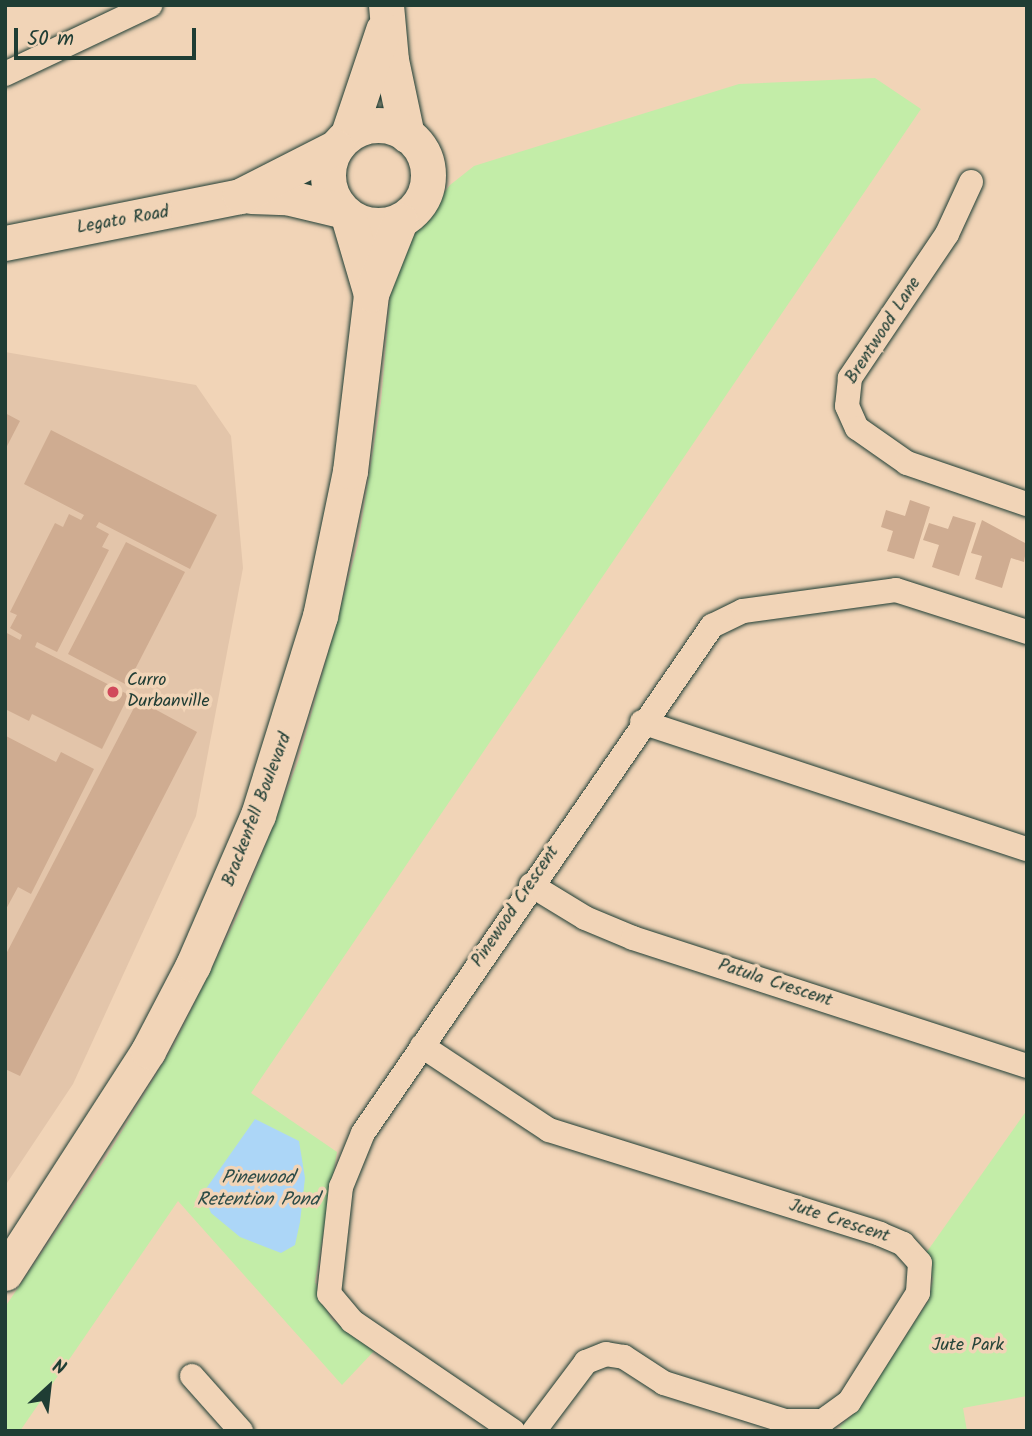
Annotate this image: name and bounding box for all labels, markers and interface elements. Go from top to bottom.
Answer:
scale bar [18,14,200,58]
text: 50 m [27,23,74,56]
street label: Legato Road [75,202,171,240]
street label: Brentwood Lane [842,274,926,388]
place label: Curro Durbanville [127,671,210,714]
marker: Curro Durbanville [105,684,121,700]
street label: Brackenfell Boulevard [219,730,297,890]
street label: Pinewood Crescent [467,842,565,972]
street label: Patula Crescent [715,955,835,1013]
water label: Pinewood Retention Pond [197,1168,319,1212]
street label: Jute Crescent [786,1196,892,1248]
park label: Jute Park [932,1335,1004,1357]
north arrow [14,1352,84,1422]
text: N [46,1352,71,1384]

